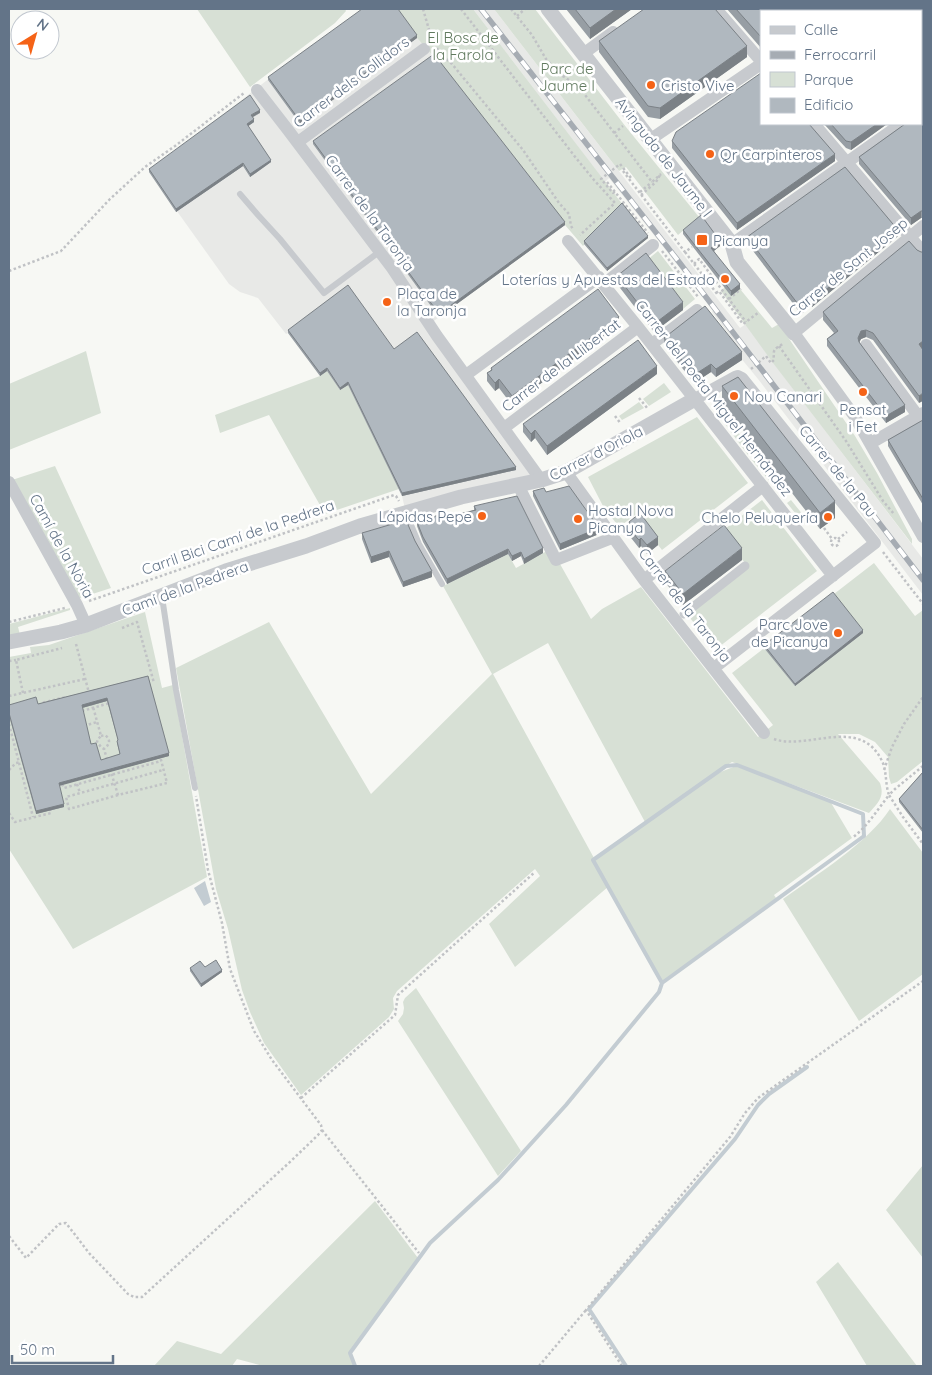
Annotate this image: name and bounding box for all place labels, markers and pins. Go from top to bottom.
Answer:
place label: Cristo Vive [661,76,735,95]
marker: Cristo Vive [645,79,657,91]
place label: Qr Carpinteros [720,145,822,164]
marker: Qr Carpinteros [704,148,716,160]
place label: Picanya [713,231,768,250]
marker: Picanya [695,233,709,247]
place label: Loterías y Apuestas del Estado [502,270,715,289]
marker: Loterías y Apuestas del Estado [719,273,731,285]
place label: Plaça de la Taronja [397,284,467,320]
marker: Plaça de la Taronja [381,296,393,308]
marker: Pensat i Fet [857,386,869,398]
place label: Nou Canari [744,387,822,406]
marker: Nou Canari [728,390,740,402]
place label: Pensat i Fet [839,400,887,436]
place label: Hostal Nova Picanya [588,501,674,537]
place label: Lápidas Pepe [378,507,472,526]
place label: Chelo Peluquería [701,508,818,527]
marker: Lápidas Pepe [476,510,488,522]
marker: Chelo Peluquería [822,511,834,523]
marker: Hostal Nova Picanya [572,513,584,525]
place label: Parc Jove de Picanya [751,615,828,651]
marker: Parc Jove de Picanya [832,627,844,639]

